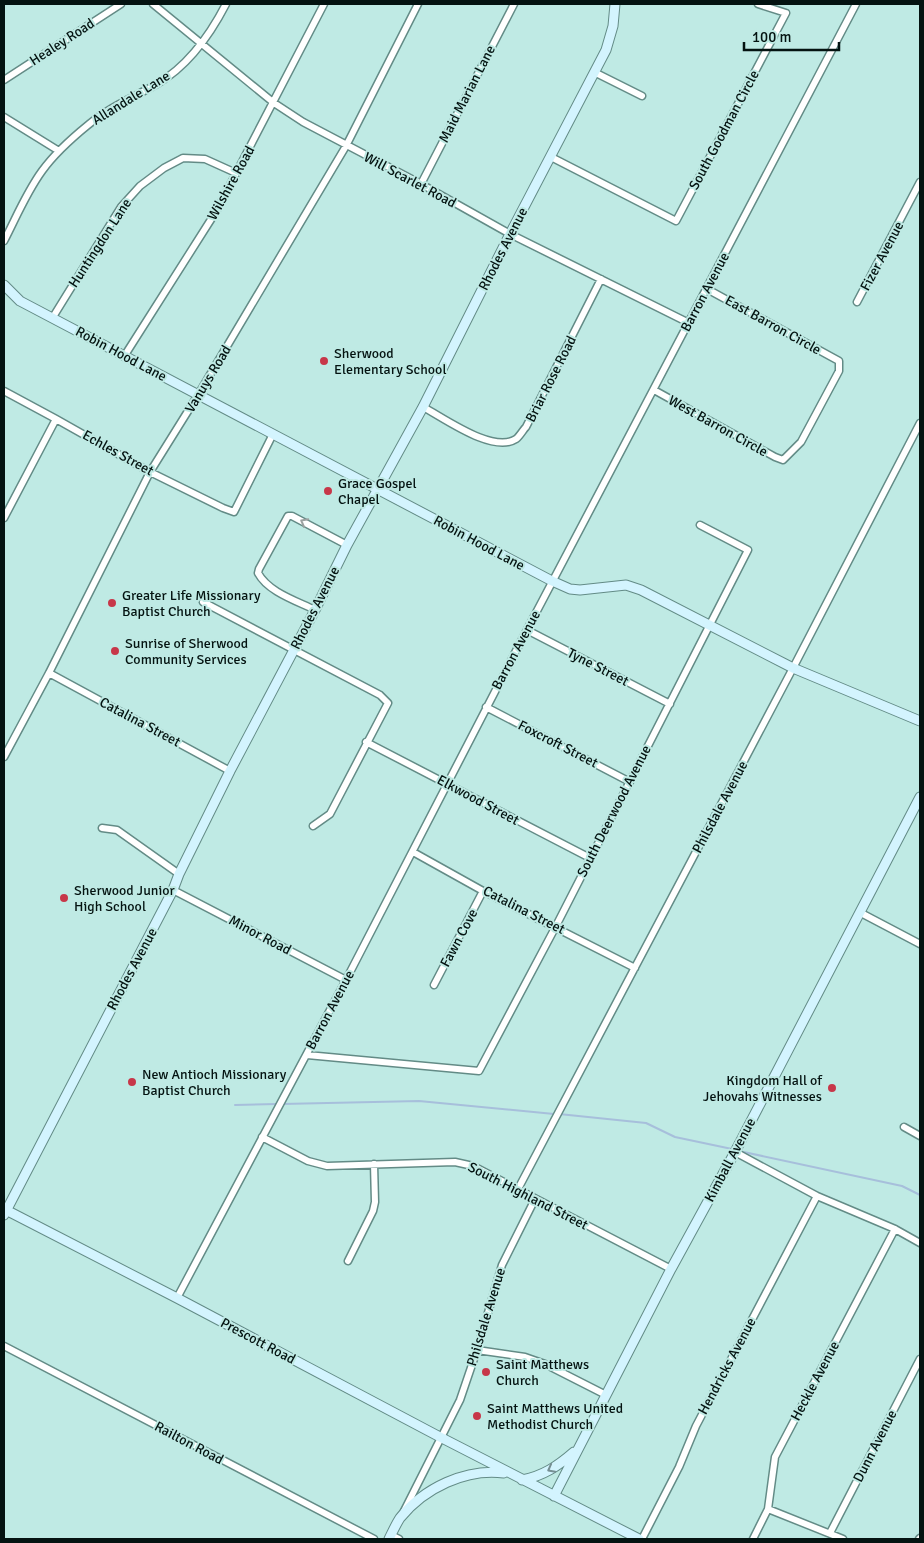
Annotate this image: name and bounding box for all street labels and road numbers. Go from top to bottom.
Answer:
street label: Healey Road [26,15,98,69]
street label: Maid Marian Lane [435,42,499,146]
street label: Allandale Lane [89,67,173,129]
street label: South Goodman Circle [685,67,763,193]
street label: Wilshire Road [204,143,258,223]
street label: Will Scarlet Road [361,148,459,212]
street label: Huntingdon Lane [65,195,135,291]
street label: Rhodes Avenue [475,205,531,293]
street label: Fizer Avenue [857,218,907,294]
street label: Barron Avenue [677,249,733,335]
street label: East Barron Circle [722,292,824,358]
street label: Robin Hood Lane [73,323,169,385]
street label: Briar Rose Road [522,333,580,425]
street label: Vanuys Road [181,342,235,416]
street label: West Barron Circle [665,392,771,460]
street label: Echles Street [79,426,157,480]
street label: Robin Hood Lane [431,512,527,574]
street label: Rhodes Avenue [287,564,343,652]
street label: Barron Avenue [488,607,544,693]
street label: Tyne Street [564,644,632,690]
street label: Catalina Street [97,694,184,751]
street label: Foxcroft Street [515,717,601,771]
street label: South Deerwood Avenue [573,742,655,880]
street label: Philsdale Avenue [689,758,751,856]
street label: Elkwood Street [434,771,522,829]
street label: Catalina Street [480,882,568,938]
street label: Fawn Cove [437,906,481,970]
street label: Minor Road [226,911,294,959]
street label: Rhodes Avenue [103,925,161,1013]
street label: Barron Avenue [302,967,358,1053]
street label: Kimball Avenue [701,1115,759,1205]
street label: South Highland Street [465,1158,591,1234]
street label: Philsdale Avenue [463,1266,509,1368]
street label: Prescott Road [218,1314,298,1368]
street label: Hendricks Avenue [694,1315,760,1417]
street label: Heckle Avenue [787,1338,843,1424]
street label: Dunn Avenue [850,1407,900,1485]
street label: Railton Road [152,1418,226,1468]

